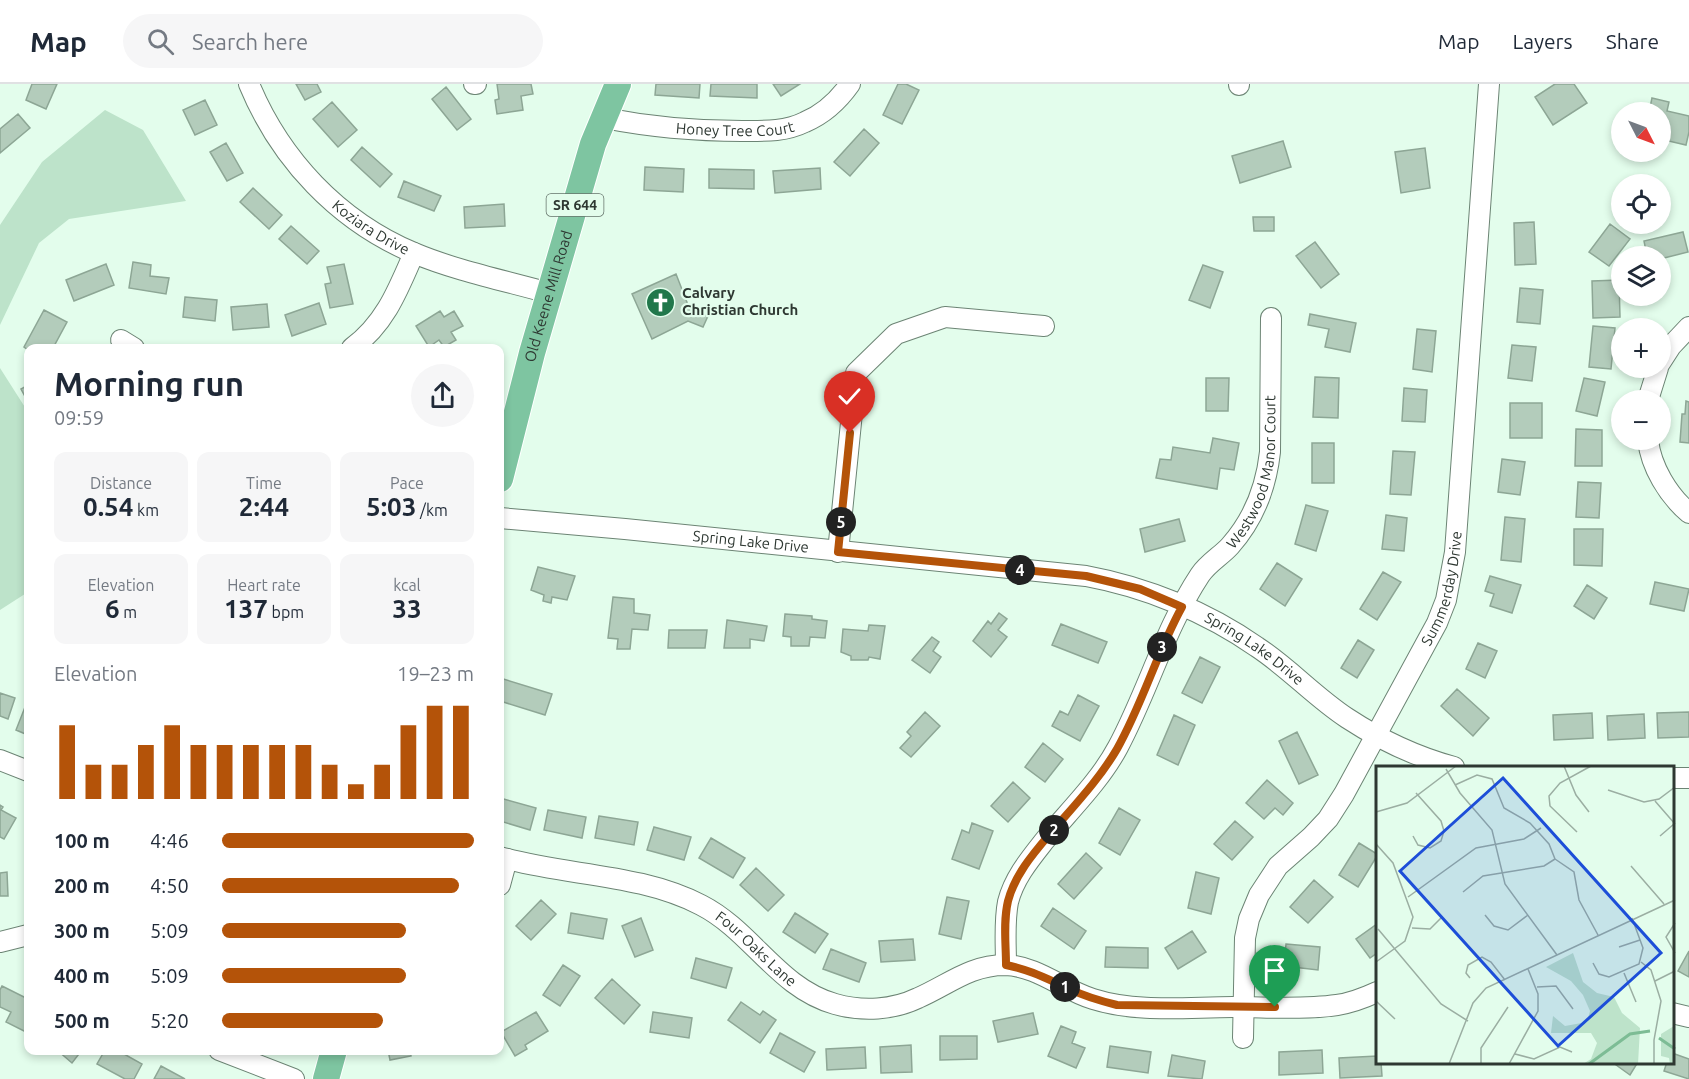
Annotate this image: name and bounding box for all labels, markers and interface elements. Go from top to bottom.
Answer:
search box [123,14,543,68]
icon: search [144,25,177,58]
text: Map [30,26,87,57]
text: Search here [192,29,308,54]
text: Map [1438,29,1479,53]
text: Layers [1512,29,1573,53]
text: Share [1606,29,1659,53]
north arrow [1611,102,1671,162]
map controls [1611,102,1671,450]
street label: Honey Tree Court [675,118,796,139]
button: locate [1611,174,1671,234]
road number: SR 644 [546,194,604,216]
street label: Koziara Drive [329,196,412,258]
street label: Old Keene Mill Road [521,228,575,364]
button: layers [1611,246,1671,306]
place label: Calvary Christian Church [682,284,798,318]
church icon: Calvary Christian Church [645,286,677,318]
button: + [1611,318,1671,378]
button: share [411,364,474,427]
text: Morning run [54,365,244,402]
pin [824,371,875,433]
icon: check [833,380,866,413]
button: − [1611,390,1671,450]
street label: Westwood Manor Court [1223,395,1278,552]
text: 09:59 [54,406,104,429]
text: Distance [90,474,152,492]
text: Time [246,474,282,492]
text: Pace [390,474,424,492]
text: 0.54 [83,492,133,521]
text: 2:44 [239,492,289,521]
text: 5:03 [366,492,416,521]
text: km [133,501,159,519]
text: /km [416,501,448,519]
pin: 5 [826,507,856,537]
text: 5 [836,513,846,531]
street label: Spring Lake Drive [692,527,810,556]
street label: Summerday Drive [1417,531,1464,648]
pin: 4 [1005,555,1035,585]
text: 4 [1015,561,1025,579]
text: Elevation [88,576,154,594]
text: Heart rate [227,576,301,594]
text: kcal [393,576,421,594]
text: 6 [105,594,120,623]
text: 137 [224,594,268,623]
text: 33 [392,594,422,623]
text: m [120,603,137,621]
text: bpm [268,603,304,621]
street label: Spring Lake Drive [1202,608,1308,688]
pin: 3 [1147,632,1177,662]
text: 3 [1157,638,1167,656]
text: Elevation [54,662,137,685]
text: 19–23 m [397,662,474,685]
inset map [1376,766,1674,1064]
pin: 2 [1039,815,1069,845]
text: 2 [1049,821,1059,839]
text: 100 m [54,829,110,852]
text: 4:46 [150,829,189,852]
text: 200 m [54,874,110,897]
text: 4:50 [150,874,189,897]
street label: Four Oaks Lane [712,907,800,990]
text: 300 m [54,919,110,942]
text: 5:09 [150,919,189,942]
pin [1249,945,1300,1007]
icon: arrive [1258,954,1291,987]
text: 400 m [54,964,110,987]
text: 5:09 [150,964,189,987]
pin: 1 [1050,972,1080,1002]
text: 1 [1060,978,1070,996]
text: 500 m [54,1009,110,1032]
text: 5:20 [150,1009,189,1032]

